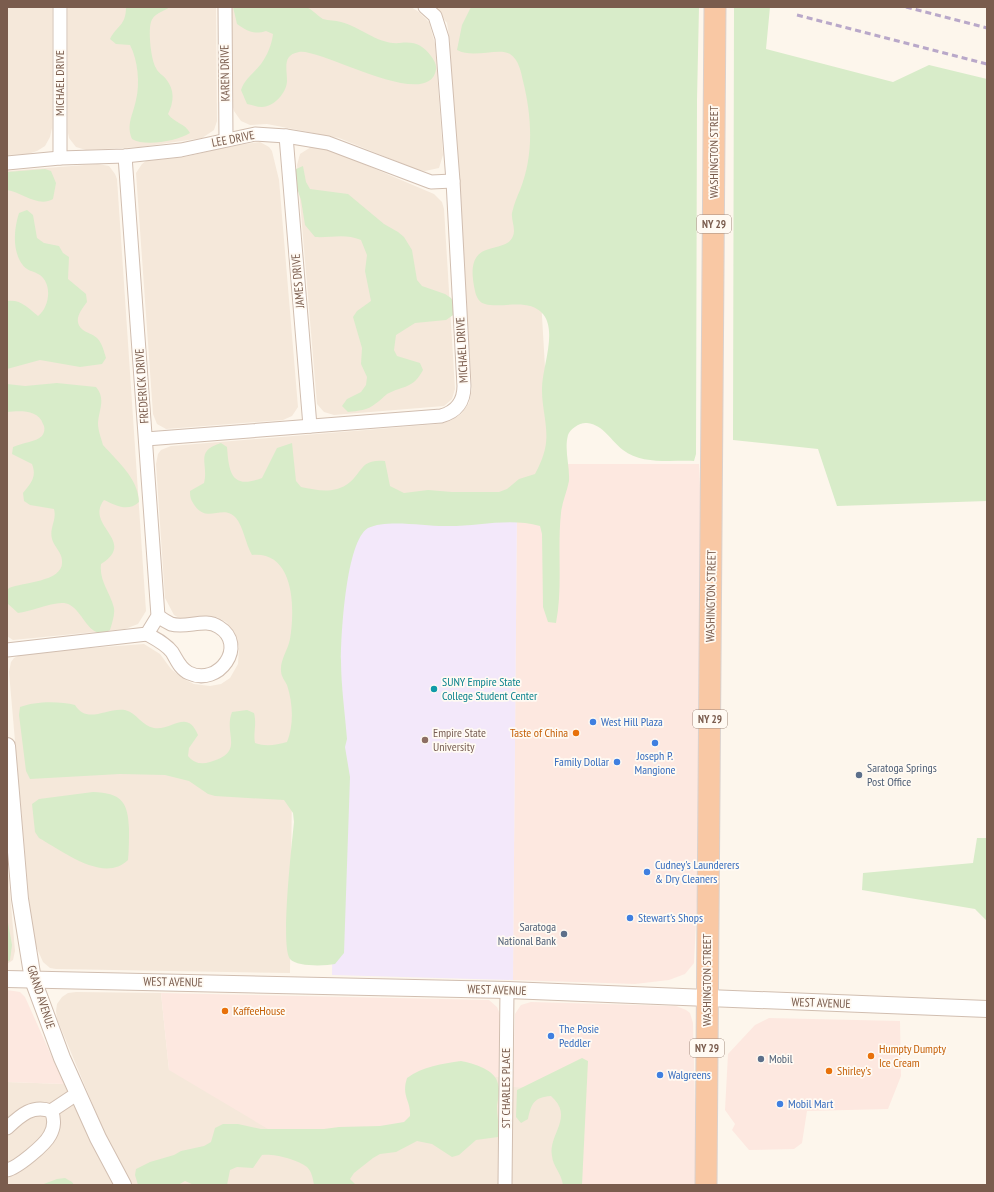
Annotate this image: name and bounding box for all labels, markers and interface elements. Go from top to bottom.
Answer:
street label: KAREN DRIVE [217,44,232,102]
street label: MICHAEL DRIVE [52,50,67,116]
street label: WASHINGTON STREET [706,105,721,198]
street label: LEE DRIVE [210,127,256,150]
road number: NY 29 [697,215,731,233]
street label: JAMES DRIVE [288,253,307,310]
street label: MICHAEL DRIVE [452,317,471,383]
street label: FREDERICK DRIVE [131,348,152,424]
street label: WASHINGTON STREET [702,549,719,642]
place label: SUNY Empire State College Student Center [442,674,538,703]
marker: SUNY Empire State College Student Center [429,684,439,694]
road number: NY 29 [693,710,727,728]
place label: West Hill Plaza [601,714,663,729]
marker: West Hill Plaza [588,717,598,727]
place label: Empire State University [433,725,486,754]
place label: Taste of China [510,725,568,740]
marker: Taste of China [571,728,581,738]
marker: Empire State University [420,735,430,745]
marker: Joseph P. Mangione [650,738,660,748]
place label: Joseph P. Mangione [635,748,675,777]
place label: Family Dollar [554,754,610,769]
marker: Family Dollar [612,757,622,767]
place label: Saratoga Springs Post Office [867,760,937,789]
marker: Saratoga Springs Post Office [854,770,864,780]
place label: Cudney's Launderers & Dry Cleaners [655,857,739,886]
marker: Cudney's Launderers & Dry Cleaners [642,867,652,877]
place label: Stewart's Shops [638,910,703,925]
marker: Stewart's Shops [625,913,635,923]
place label: Saratoga National Bank [498,919,556,948]
marker: Saratoga National Bank [559,929,569,939]
street label: WASHINGTON STREET [699,933,714,1026]
street label: GRAND AVENUE [24,963,59,1030]
street label: WEST AVENUE [143,973,203,990]
street label: WEST AVENUE [467,981,527,998]
street label: WEST AVENUE [791,994,851,1011]
place label: KaffeeHouse [233,1003,285,1018]
marker: KaffeeHouse [220,1006,230,1016]
place label: The Posie Peddler [559,1021,599,1050]
marker: The Posie Peddler [546,1031,556,1041]
road number: NY 29 [690,1039,724,1057]
place label: Humpty Dumpty Ice Cream [879,1041,946,1070]
street label: ST CHARLES PLACE [498,1048,513,1128]
place label: Mobil [769,1051,793,1066]
marker: Humpty Dumpty Ice Cream [866,1051,876,1061]
marker: Mobil [756,1054,766,1064]
place label: Shirley's [837,1063,871,1078]
marker: Shirley's [824,1066,834,1076]
place label: Walgreens [668,1067,711,1082]
marker: Walgreens [655,1070,665,1080]
place label: Mobil Mart [788,1096,834,1111]
marker: Mobil Mart [775,1099,785,1109]

